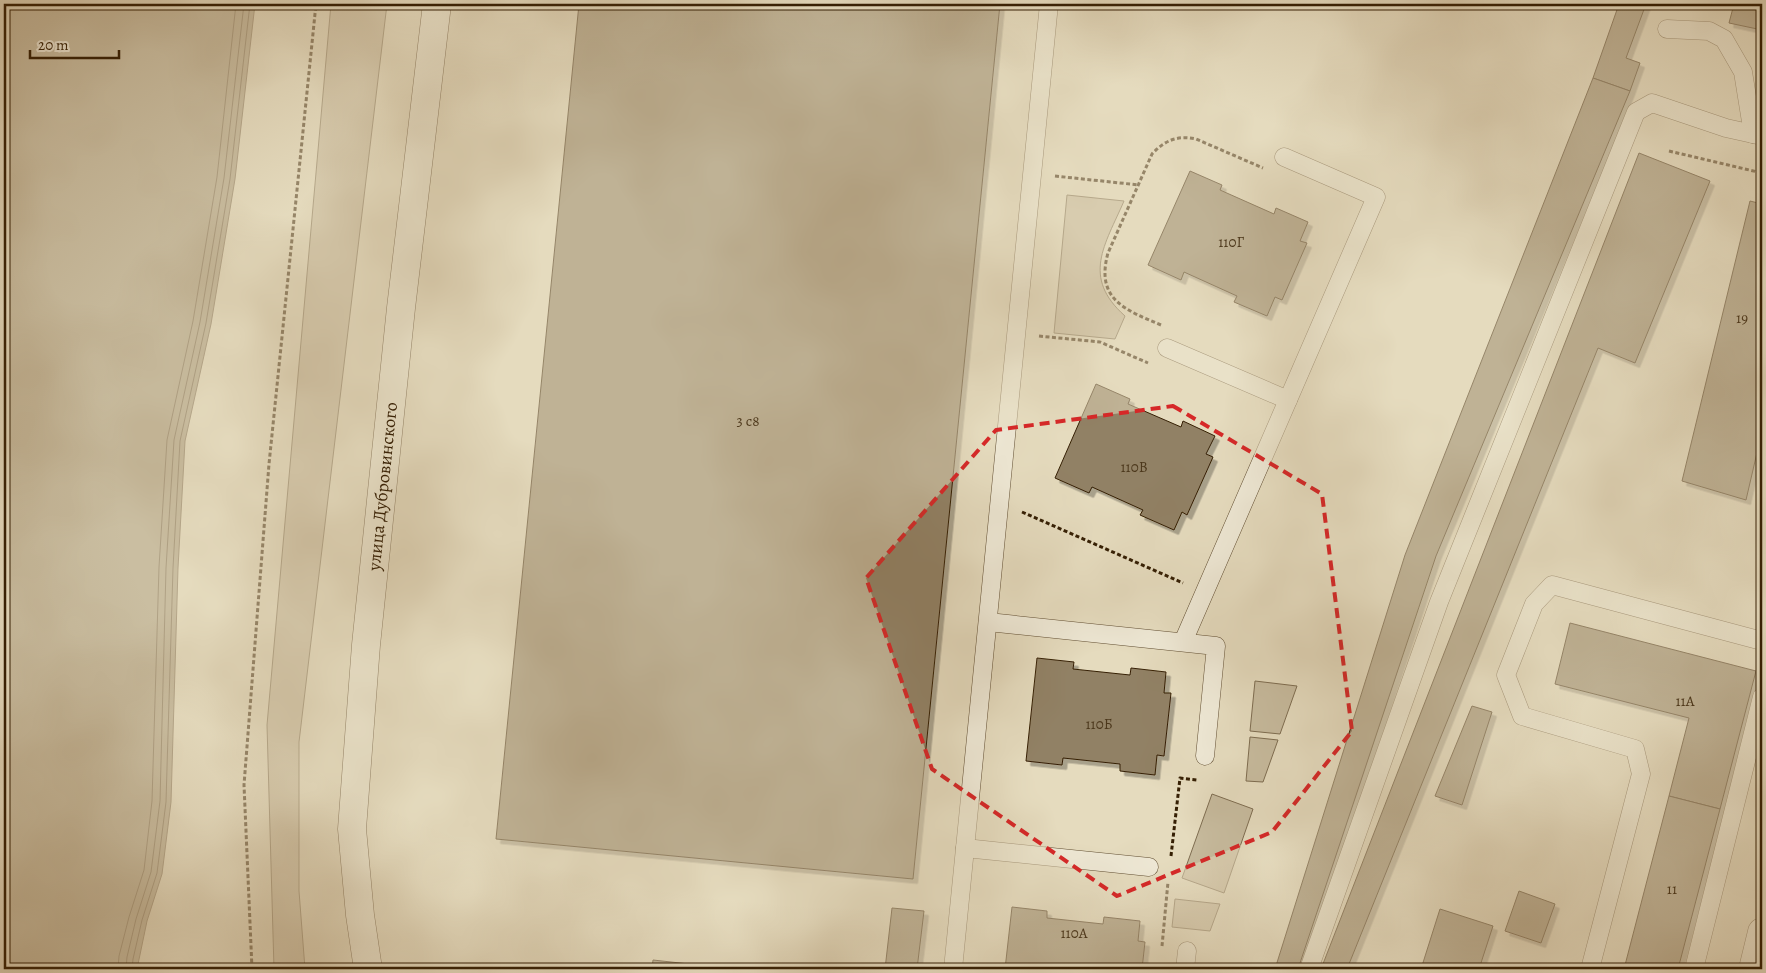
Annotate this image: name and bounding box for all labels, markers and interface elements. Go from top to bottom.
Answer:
scale bar [30,28,119,60]
text: 20 m [38,35,69,55]
house number: 110Г [1218,232,1244,252]
house number: 19 [1736,308,1748,328]
street label: улица Дубровинского [362,401,403,573]
house number: 3 с8 [737,411,759,431]
house number: 110В [1120,457,1148,477]
house number: 11А [1675,691,1695,711]
house number: 110Б [1085,714,1113,734]
house number: 11 [1667,879,1677,899]
house number: 110А [1060,923,1088,943]

